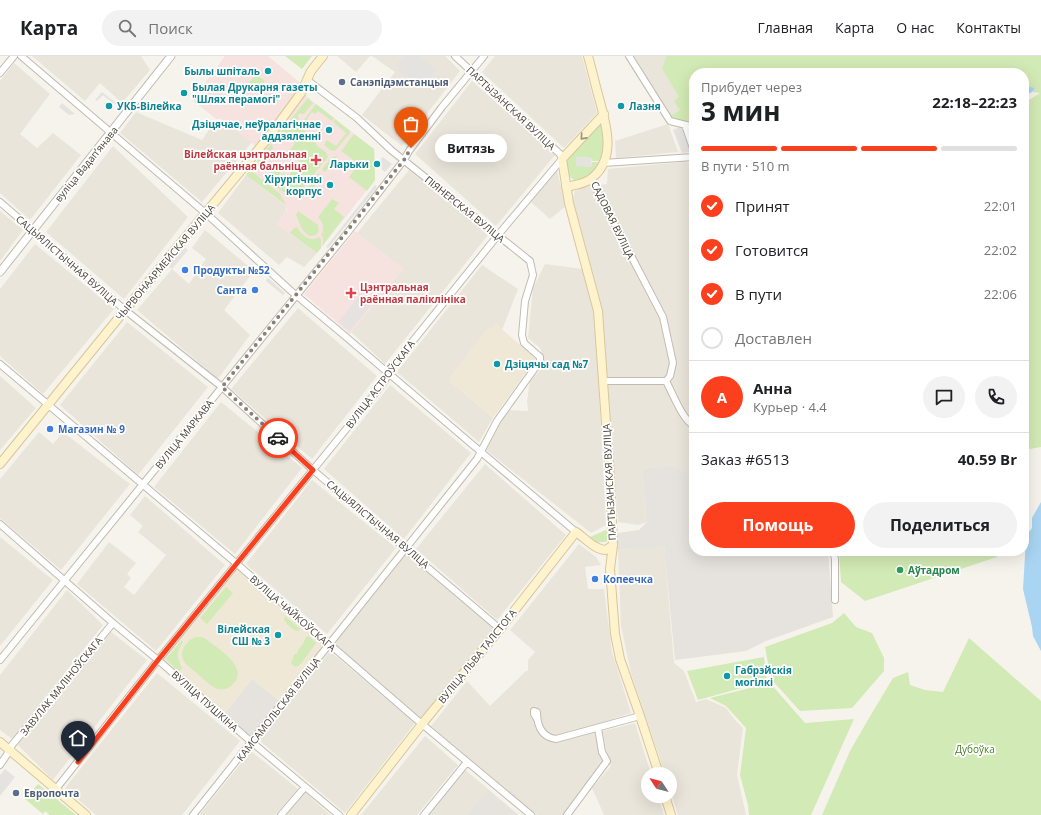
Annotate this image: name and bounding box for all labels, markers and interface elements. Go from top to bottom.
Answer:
search box [102,10,382,46]
text: Карта [20,15,78,41]
icon: search [116,17,138,39]
text: Поиск [148,18,193,38]
text: Главная [758,18,813,37]
text: Карта [835,18,874,37]
text: О нас [896,18,934,37]
text: Контакты [956,18,1021,37]
street label: ПАРТЫЗАНСКАЯ ВУЛІЦА [463,63,559,153]
place label: Былы шпіталь [184,64,260,78]
marker: Былы шпіталь [263,66,273,76]
place label: Санэпідэмстанцыя [350,75,449,89]
marker: Санэпідэмстанцыя [337,77,347,87]
text: Прибудет через [701,78,802,96]
place label: Былая Друкарня газеты "Шлях перамогі" [192,80,318,106]
marker: Былая Друкарня газеты "Шлях перамогі" [179,88,189,98]
text: 22:18–22:23 [932,92,1017,112]
text: 3 мин [701,93,781,129]
place label: УКБ-Вілейка [117,99,182,113]
place label: Лазня [629,99,661,113]
marker: УКБ-Вілейка [104,101,114,111]
marker: Лазня [616,101,626,111]
pin [394,107,428,148]
icon: bag [400,113,422,135]
place label: Дзіцячае, неўралагічнае аддзяленні [192,117,321,143]
street label: вуліца Вадапʼянава [51,123,121,205]
marker: Дзіцячае, неўралагічнае аддзяленні [324,125,334,135]
one-way arrow [580,132,587,139]
callout: Витязь [435,134,507,162]
text: Витязь [447,139,495,157]
place label: Вілейская цэнтральная раённая бальніца [184,147,307,173]
marker: Вілейская цэнтральная раённая бальніца [310,154,322,166]
place label: Ларьки [330,157,369,171]
text: В пути · 510 m [701,157,790,175]
marker: Ларьки [372,159,382,169]
place label: Хірургічны корпус [264,172,322,198]
street label: ПІЯНЕРСКАЯ ВУЛІЦА [422,172,508,246]
street label: САДОВАЯ ВУЛІЦА [588,179,638,262]
marker: Хірургічны корпус [325,180,335,190]
icon: check [701,195,723,217]
text: Принят [735,196,790,216]
text: 22:01 [984,197,1017,215]
street label: ЧЫРВОНААРМЕЙСКАЯ ВУЛІЦА [112,200,218,323]
street label: САЦЫЯЛІСТЫЧНАЯ ВУЛІЦА [13,212,121,309]
icon: check [701,239,723,261]
text: Готовится [735,240,809,260]
text: 22:02 [984,241,1017,259]
place label: Продукты №52 [193,263,270,277]
marker: Продукты №52 [180,265,190,275]
place label: Цэнтральная раённая паліклініка [360,280,466,306]
place label: Санта [216,283,247,297]
icon: check [701,283,723,305]
text: В пути [735,284,782,304]
marker: Санта [250,285,260,295]
text: 22:06 [984,285,1017,303]
marker: Цэнтральная раённая паліклініка [345,287,357,299]
text: Доставлен [735,328,812,348]
street label: ВУЛІЦА АСТРОЎСКАГА [342,336,418,431]
place label: Дзіцячы сад №7 [505,357,588,371]
marker: Дзіцячы сад №7 [492,359,502,369]
button: chat [923,376,965,418]
button: phone [975,376,1017,418]
text: Анна [753,378,792,398]
text: А [717,387,727,407]
street label: ВУЛІЦА МАРКАВА [152,396,217,472]
text: Курьер · 4.4 [753,398,827,416]
courier [258,418,298,458]
place label: Магазин № 9 [58,422,125,436]
street label: ПАРТЫЗАНСКАЯ ВУЛІЦА [599,423,619,541]
marker: Магазин № 9 [45,424,55,434]
icon: car [267,427,289,449]
text: Заказ #6513 [701,449,789,469]
text: 40.59 Br [958,449,1017,469]
street label: САЦЫЯЛІСТЫЧНАЯ ВУЛІЦА [323,477,433,572]
button: Помощь [701,502,855,548]
button: Поделиться [863,502,1017,548]
place label: Аўтадром [908,563,960,577]
marker: Аўтадром [895,565,905,575]
street label: ВУЛІЦА ЧАЙКОЎСКАГА [247,572,340,655]
place label: Копеечка [603,572,653,586]
marker: Копеечка [590,574,600,584]
street label: ВУЛІЦА ЛЬВА ТАЛСТОГА [435,605,520,706]
place label: Вілейская СШ № 3 [217,622,270,648]
marker: Вілейская СШ № 3 [273,630,283,640]
street label: ЗАВУЛАК МАЛІНОЎСКАГА [17,633,106,738]
street label: КАМСАМОЛЬСКАЯ ВУЛІЦА [233,654,323,764]
place label: Габрэйскія могілкі [735,663,792,689]
street label: ВУЛІЦА ПУШКІНА [169,667,242,735]
marker: Габрэйскія могілкі [722,671,732,681]
pin [61,721,95,762]
icon: home [67,727,89,749]
park label: Дубоўка [955,742,995,756]
north arrow [641,767,677,803]
map controls [641,767,677,803]
place label: Европочта [24,786,79,800]
marker: Европочта [11,788,21,798]

